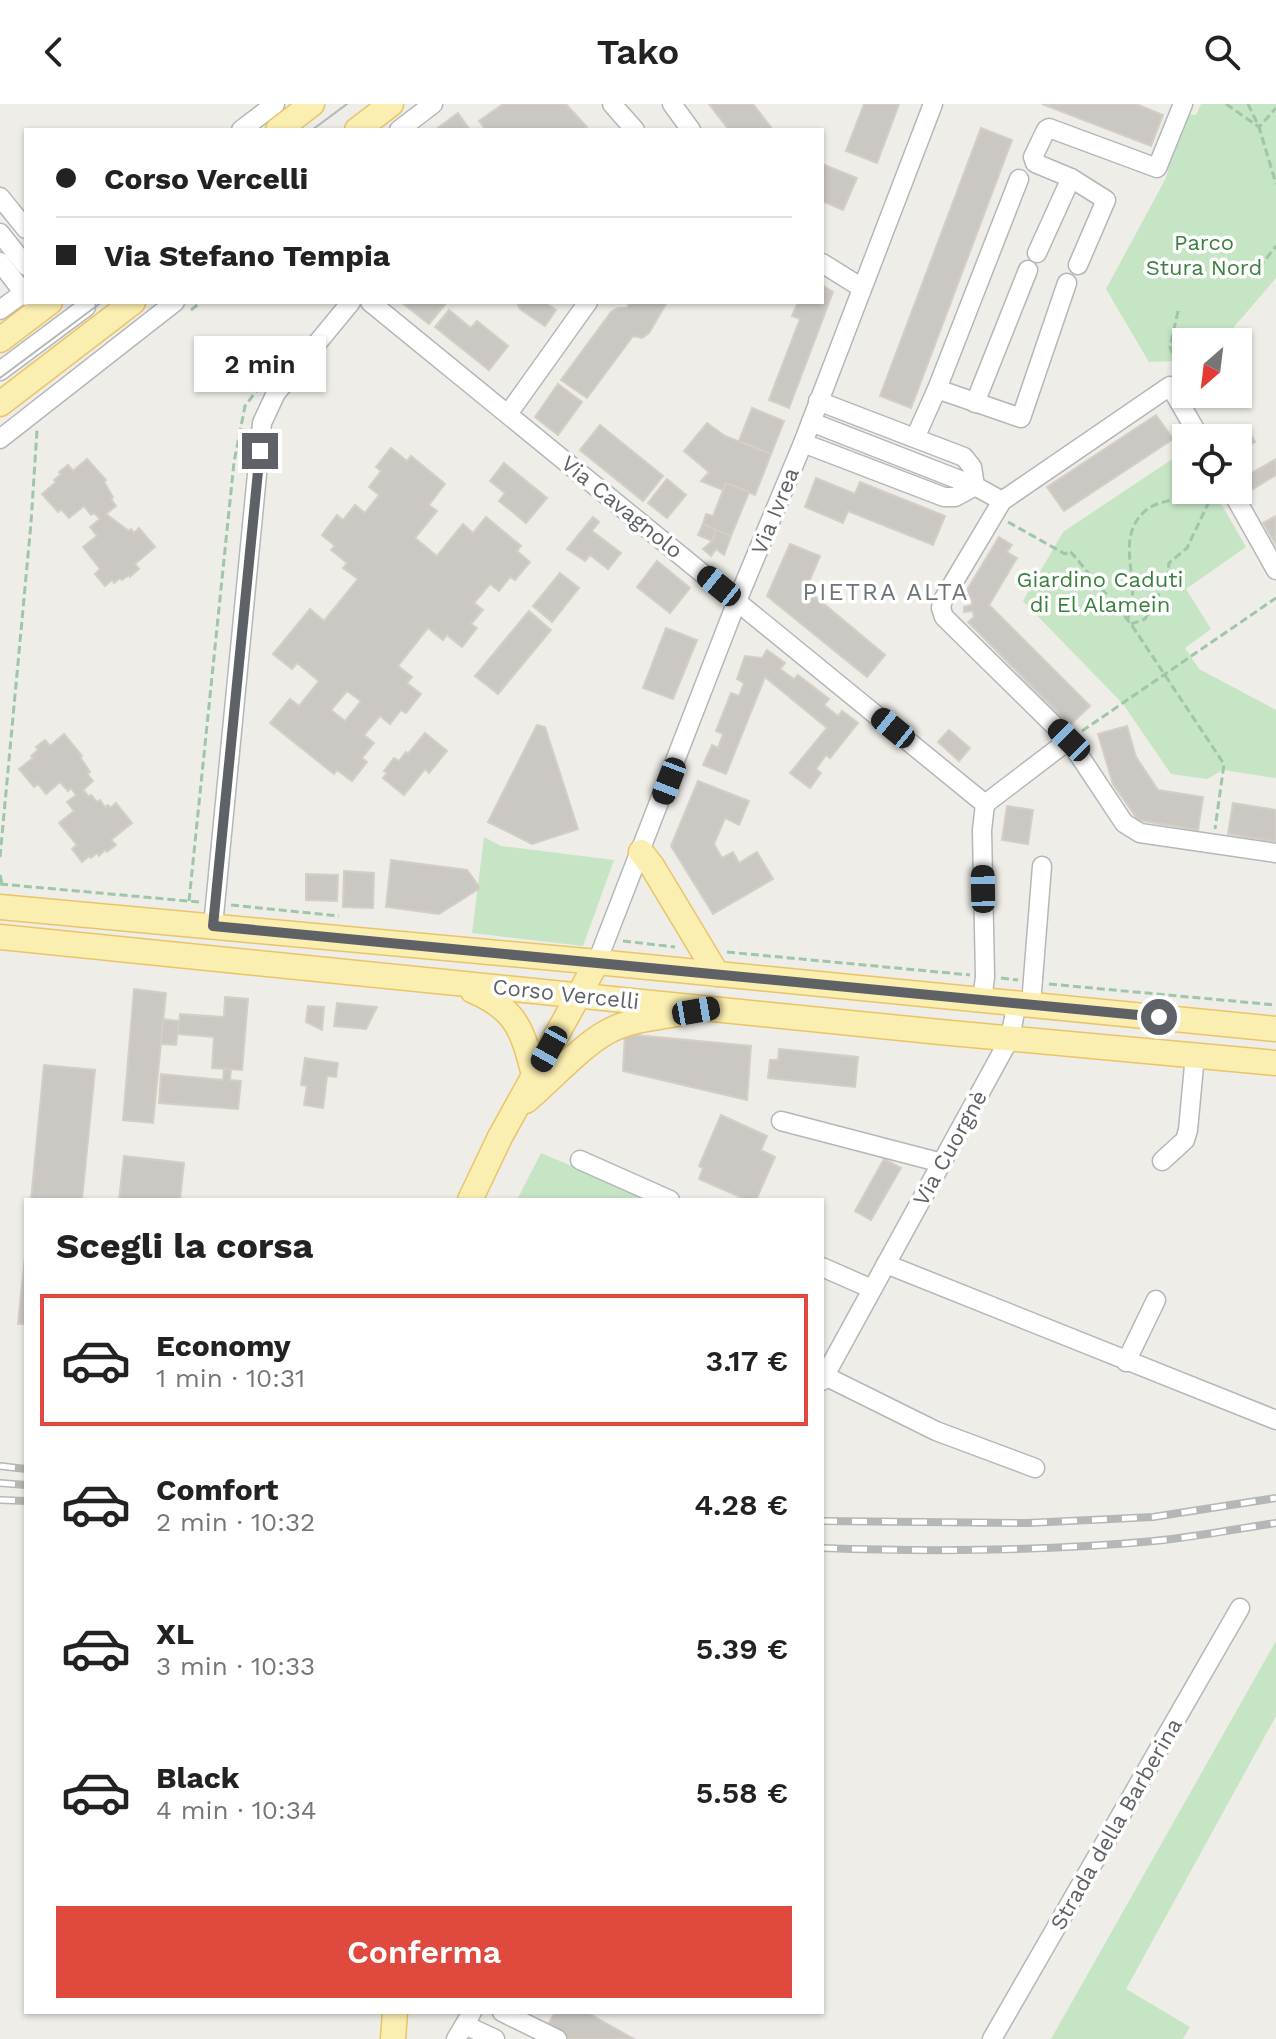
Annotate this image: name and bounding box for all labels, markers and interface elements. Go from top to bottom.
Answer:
icon: back [32,30,76,74]
icon: search [1200,30,1244,74]
text: Tako [597,31,679,73]
text: Corso Vercelli [104,161,308,196]
park label: Parco Stura Nord [1146,230,1262,280]
text: Via Stefano Tempia [104,238,390,273]
north arrow [1172,328,1252,408]
map controls [1172,328,1252,504]
callout: 2 min [194,335,326,391]
text: 2 min [224,349,296,379]
button: locate [1172,424,1252,504]
route end [242,433,278,469]
street label: Via Cavagnolo [556,450,688,564]
street label: Via Ivrea [746,464,804,558]
car [693,562,745,610]
park label: Giardino Caduti di El Alamein [1017,567,1183,617]
district label: PIETRA ALTA [803,578,969,606]
car [867,704,919,752]
car [1044,715,1094,765]
car [649,754,689,808]
car [971,865,995,913]
street label: Corso Vercelli [491,974,641,1014]
car [670,995,722,1027]
route start [1141,999,1177,1035]
car [527,1022,571,1076]
street label: Via Cuorgnè [908,1086,992,1210]
text: Scegli la corsa [56,1225,313,1267]
icon: car [60,1324,132,1396]
text: Economy [156,1328,291,1363]
text: 3.17 € [705,1343,788,1378]
text: 1 min · 10:31 [156,1363,305,1393]
icon: car [60,1468,132,1540]
text: Comfort [156,1472,278,1507]
text: 4.28 € [694,1487,788,1522]
text: 2 min · 10:32 [156,1507,315,1537]
icon: car [60,1612,132,1684]
text: XL [156,1616,194,1651]
text: 5.39 € [696,1631,788,1666]
text: 3 min · 10:33 [156,1651,315,1681]
street label: Strada della Barberina [1045,1714,1187,1934]
icon: car [60,1756,132,1828]
text: Black [156,1760,240,1795]
text: 5.58 € [696,1775,788,1810]
text: 4 min · 10:34 [156,1795,317,1825]
button: Conferma [56,1906,792,1998]

